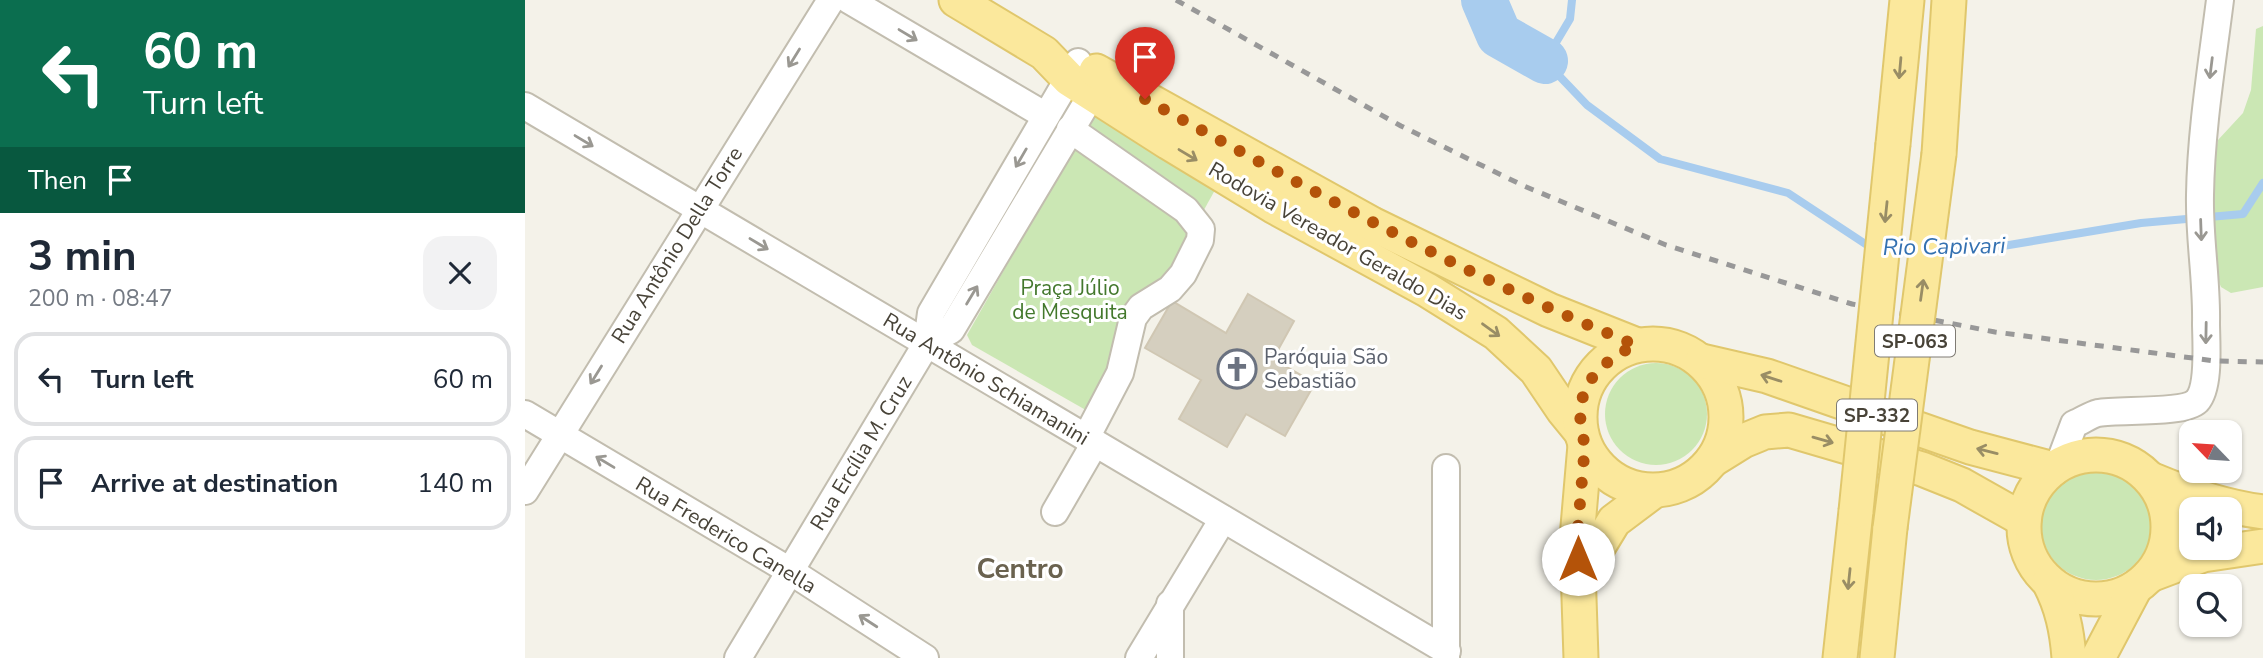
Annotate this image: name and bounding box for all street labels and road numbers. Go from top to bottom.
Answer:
street label: Rua Antônio Della Torre [605,141,749,349]
street label: Rodovia Vereador Geraldo Dias [1203,155,1473,327]
street label: Rua Antônio Schiamanini [878,306,1094,452]
road number: SP-063 [1875,326,1955,356]
street label: Rua Ercília M. Cruz [804,370,918,536]
road number: SP-332 [1837,400,1917,430]
street label: Rua Frederico Canella [630,470,822,600]

